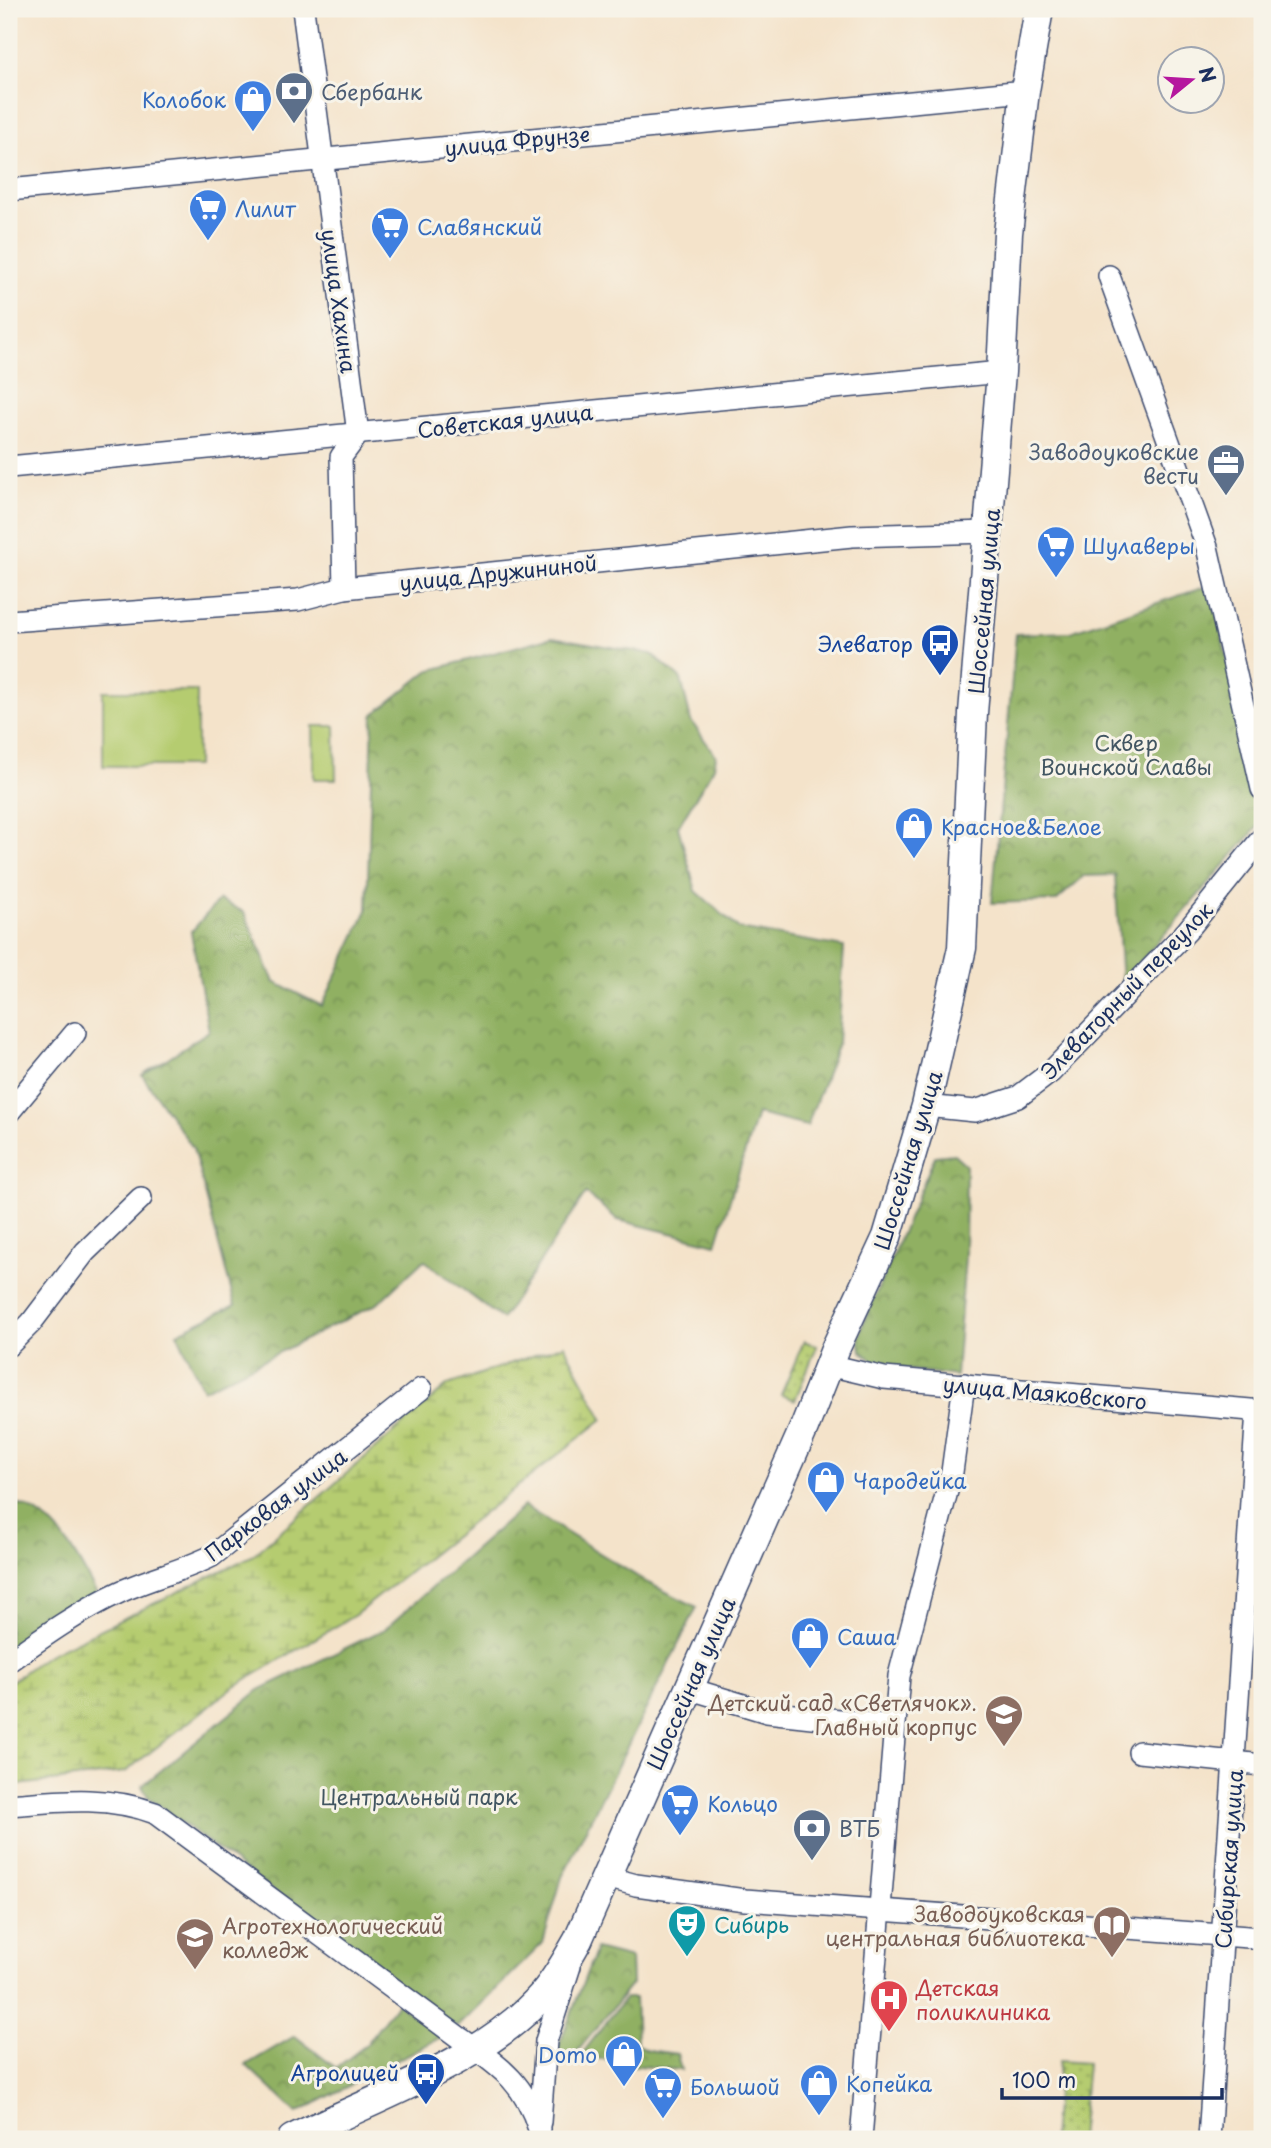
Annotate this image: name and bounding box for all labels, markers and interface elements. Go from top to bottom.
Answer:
north arrow [1156,46,1226,116]
text: N [1192,63,1224,86]
bank icon: Сбербанк [273,70,315,125]
place label: Сбербанк [321,75,423,107]
shop icon: Колобок [232,78,274,133]
place label: Колобок [142,83,227,115]
street label: улица Фрунзе [443,116,591,164]
supermarket icon: Лилит [187,187,229,242]
place label: Лилит [235,192,296,224]
supermarket icon: Славянский [369,205,411,260]
place label: Славянский [417,210,542,242]
street label: улица Хахина [314,227,366,376]
street label: Советская улица [416,395,595,445]
place label: Заводоуковские вести [1029,435,1199,491]
office icon: Заводоуковские вести [1205,442,1247,497]
street label: Шоссейная улица [959,506,1007,695]
supermarket icon: Шулаверы [1035,524,1077,579]
place label: Шулаверы [1083,529,1195,561]
street label: улица Дружининой [398,546,598,598]
bus stop icon: Элеватор [919,622,961,677]
place label: Элеватор [818,627,913,659]
park label: Сквер Воинской Славы [1040,726,1212,782]
shop icon: Красное&Белое [893,805,935,860]
place label: Красное&Белое [941,810,1102,842]
street label: Элеваторный переулок [1032,894,1220,1086]
street label: Шоссейная улица [865,1066,950,1254]
street label: улица Маяковского [942,1367,1148,1417]
street label: Парковая улица [197,1439,354,1568]
shop icon: Чародейка [805,1459,847,1514]
place label: Чародейка [853,1464,967,1496]
street label: Шоссейная улица [638,1591,743,1774]
shop icon: Саша [789,1615,831,1670]
place label: Саша [837,1620,897,1652]
place label: Детский сад «Светлячок». Главный корпус [707,1686,977,1742]
school or university icon: Детский сад «Светлячок». Главный корпус [983,1693,1025,1748]
street label: Сибирская улица [1206,1767,1250,1950]
park label: Центральный парк [320,1780,518,1812]
supermarket icon: Кольцо [659,1782,701,1837]
place label: Кольцо [707,1787,778,1819]
bank icon: ВТБ [791,1807,833,1862]
place label: ВТБ [839,1812,880,1844]
place label: Заводоуковская центральная библиотека [825,1897,1085,1953]
theatre icon: Сибирь [666,1903,708,1958]
library icon: Заводоуковская центральная библиотека [1091,1904,1133,1959]
place label: Сибирь [714,1908,789,1940]
place label: Агротехнологический колледж [222,1909,443,1965]
school or university icon: Агротехнологический колледж [174,1916,216,1971]
place label: Детская поликлиника [915,1971,1051,2027]
hospital icon: Детская поликлиника [868,1978,910,2033]
shop icon: Domo [603,2033,645,2088]
place label: Domo [538,2038,597,2070]
bus stop icon: Агролицей [405,2051,447,2106]
place label: Агролицей [290,2056,399,2088]
scale bar [1002,2057,1222,2101]
shop icon: Копейка [798,2062,840,2117]
text: 100 m [1012,2063,1076,2095]
supermarket icon: Большой [642,2065,684,2120]
place label: Копейка [846,2067,932,2099]
place label: Большой [690,2070,780,2102]

